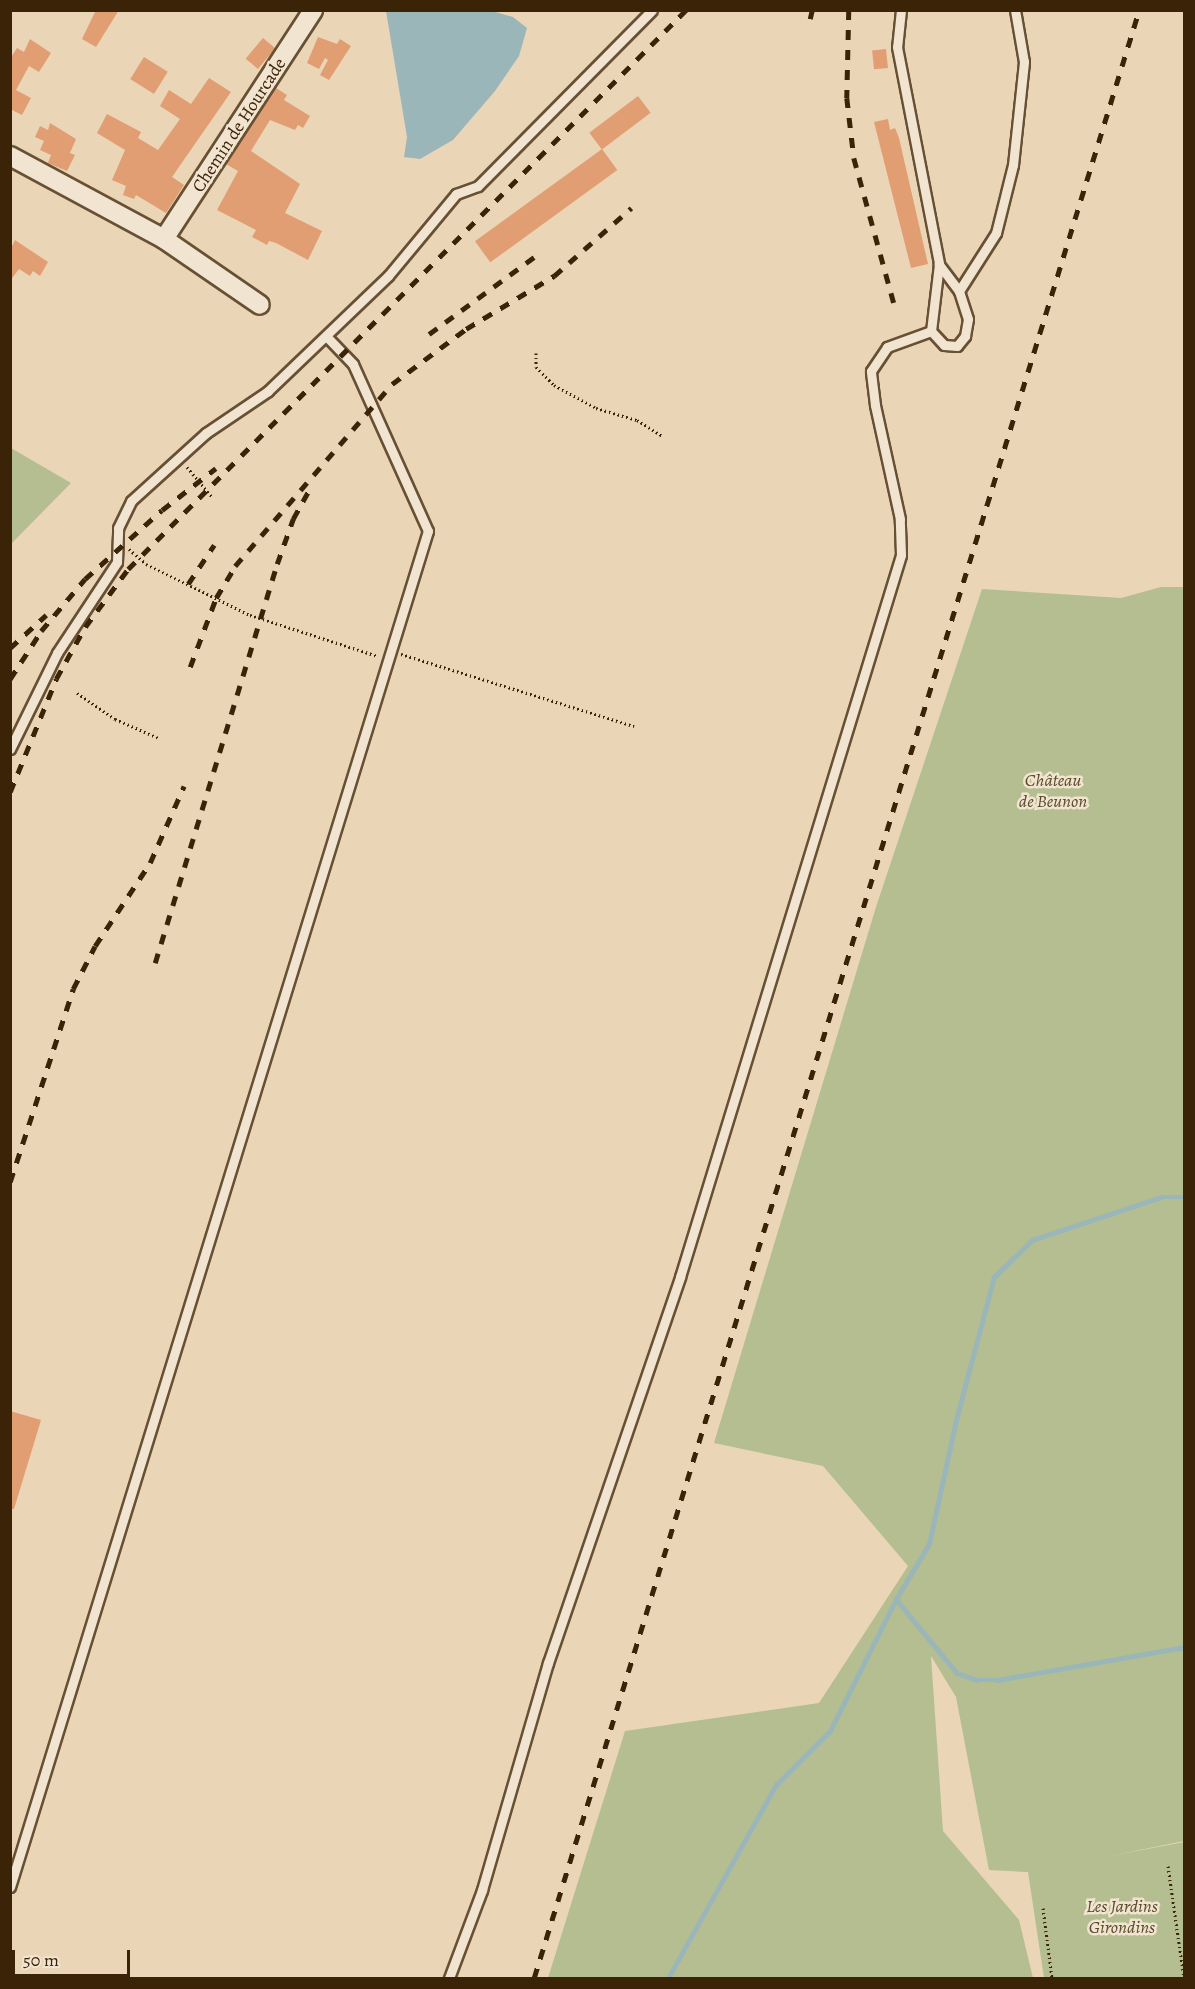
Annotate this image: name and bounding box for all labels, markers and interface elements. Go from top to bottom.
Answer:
street label: Chemin de Hourcade [187,54,291,196]
park label: Château de Beunon [1019,770,1087,812]
park label: Les Jardins Girondins [1086,1896,1158,1938]
scale bar [15,1938,134,1976]
text: 50 m [23,1948,59,1972]

